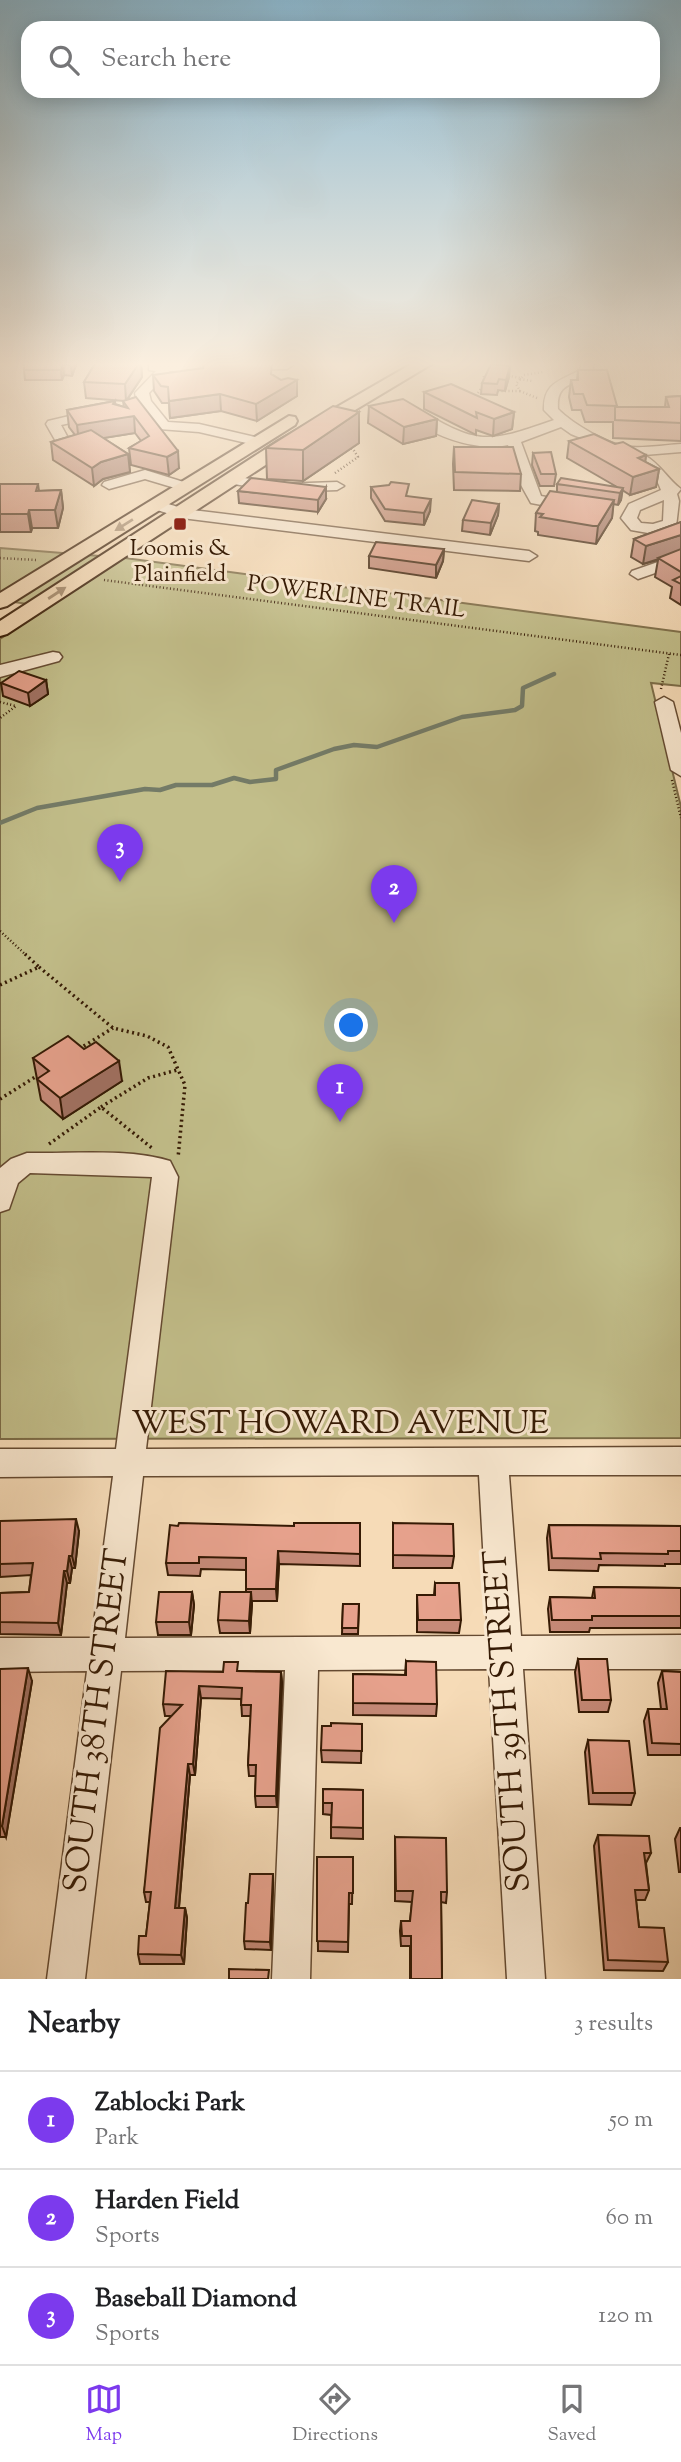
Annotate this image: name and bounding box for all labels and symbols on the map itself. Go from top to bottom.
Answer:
marker: Loomis & Plainfield [172,516,188,532]
one-way arrow [115,518,134,531]
place label: Loomis & Plainfield [130,533,230,592]
street label: POWERLINE TRAIL [245,568,467,628]
one-way arrow [48,587,67,600]
pin: 3 [97,824,143,882]
pin: 2 [371,865,417,923]
your location [334,1008,368,1042]
pin: 1 [317,1064,363,1122]
street label: WEST HOWARD AVENUE [131,1401,549,1449]
street label: SOUTH 38TH STREET [53,1546,143,1896]
street label: SOUTH 39TH STREET [473,1548,545,1894]

